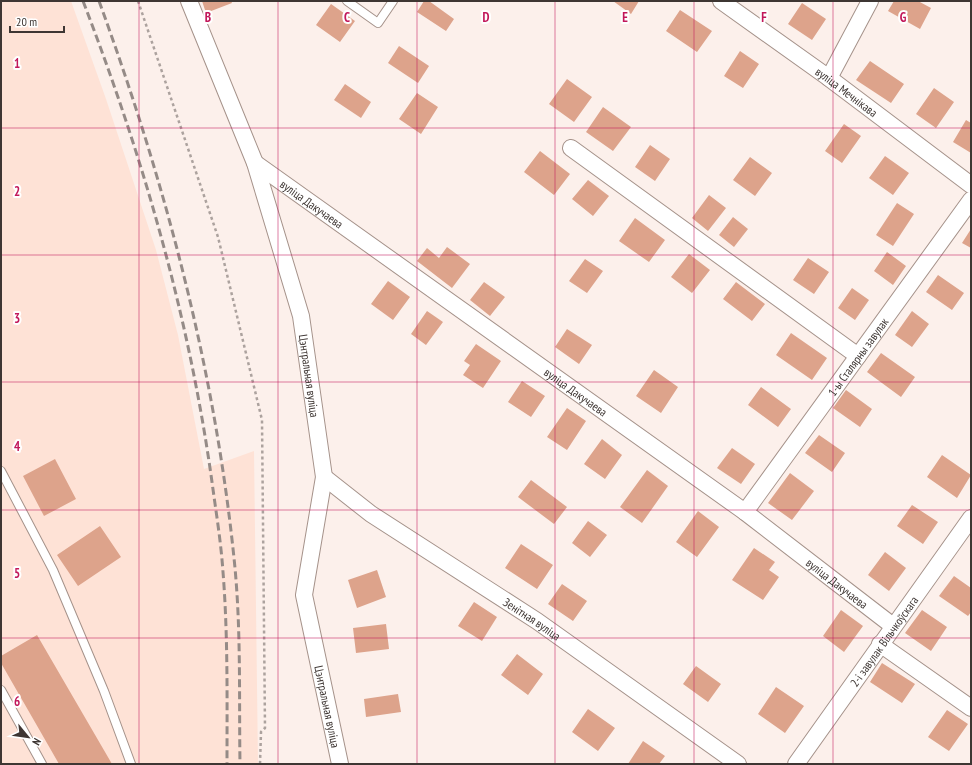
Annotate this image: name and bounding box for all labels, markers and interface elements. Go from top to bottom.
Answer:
scale bar [10,8,64,34]
text: B [205,9,211,26]
text: C [344,9,350,26]
text: D [483,9,490,26]
text: E [622,9,628,26]
text: F [761,9,767,26]
text: G [900,9,907,26]
text: 20 m [16,14,37,29]
text: 1 [14,55,20,72]
street label: вуліца Мечнікава [813,63,881,120]
street label: вуліца Дакучаева [278,176,347,231]
text: 2 [14,183,20,200]
text: 3 [14,310,20,327]
street label: 1-ы Сталярны завулак [824,314,891,399]
street label: Цэнтральная вуліца [296,333,323,418]
street label: вуліца Дакучаева [541,364,611,419]
text: 4 [14,438,21,455]
street label: вуліца Дакучаева [803,555,871,612]
text: 5 [14,565,20,582]
street label: 2-і завулак Вільчкоўскага [846,593,921,689]
street label: Зенітная вуліца [501,594,564,643]
street label: Цэнтральная вуліца [312,664,344,749]
text: 6 [14,693,20,710]
north arrow [8,717,48,757]
text: N [29,736,44,748]

